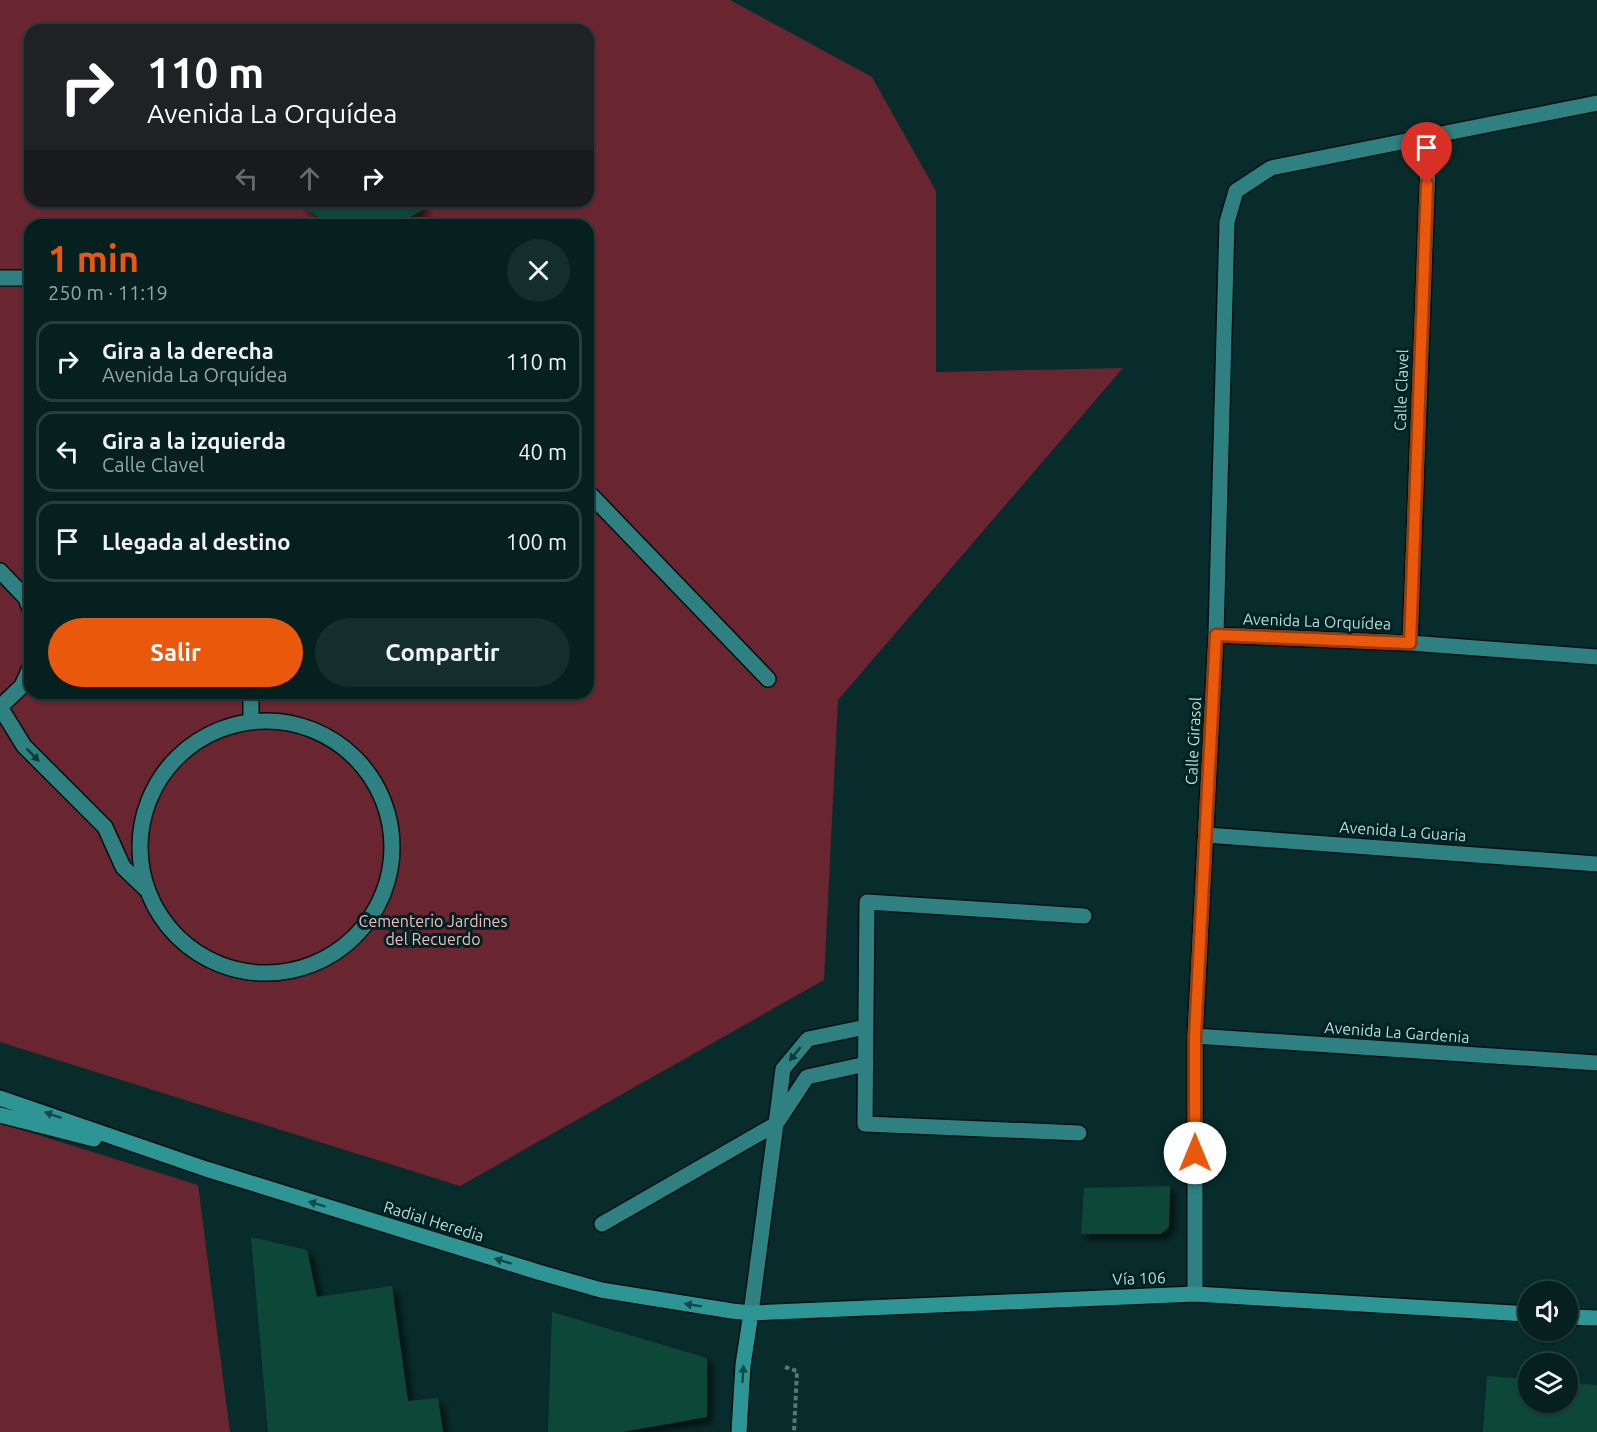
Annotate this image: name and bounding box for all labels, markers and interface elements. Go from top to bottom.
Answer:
icon: right [48,48,126,126]
text: 110 m [147,49,264,96]
text: Avenida La Orquídea [147,98,397,128]
pin [1401,122,1452,184]
icon: arrive [1410,131,1443,164]
icon: left [230,162,263,195]
icon: ahead [293,162,326,195]
icon: right [356,162,389,195]
text: 1 min [48,238,139,279]
button: close [507,239,570,302]
text: 250 m · 11:19 [48,281,168,304]
text: Gira a la derecha [102,338,274,363]
icon: right [51,345,84,378]
text: 110 m [506,349,567,374]
street label: Calle Clavel [1391,349,1411,431]
text: Avenida La Orquídea [102,363,287,386]
text: Gira a la izquierda [102,428,286,453]
icon: left [51,435,84,468]
text: 40 m [518,439,567,464]
text: Calle Clavel [102,453,204,476]
icon: arrive [51,525,84,558]
text: Llegada al destino [102,529,290,554]
text: 100 m [506,529,567,554]
street label: Avenida La Orquídea [1243,609,1391,633]
button: Salir [48,618,303,687]
button: Compartir [315,618,570,687]
street label: Calle Girasol [1182,696,1204,786]
one-way arrow [26,748,41,762]
street label: Avenida La Guaria [1339,818,1467,844]
park label: Cementerio Jardines del Recuerdo [359,912,507,948]
street label: Avenida La Gardenia [1324,1018,1470,1046]
one-way arrow [790,1047,802,1062]
one-way arrow [43,1110,61,1120]
position arrow [1163,1121,1227,1185]
street label: Radial Heredia [382,1197,486,1245]
one-way arrow [308,1198,326,1208]
one-way arrow [494,1256,512,1266]
street label: Vía 106 [1112,1268,1166,1288]
map controls [1518,1281,1578,1413]
button: sound [1518,1281,1578,1341]
one-way arrow [683,1301,702,1310]
button: layers [1518,1353,1578,1413]
one-way arrow [738,1364,748,1383]

